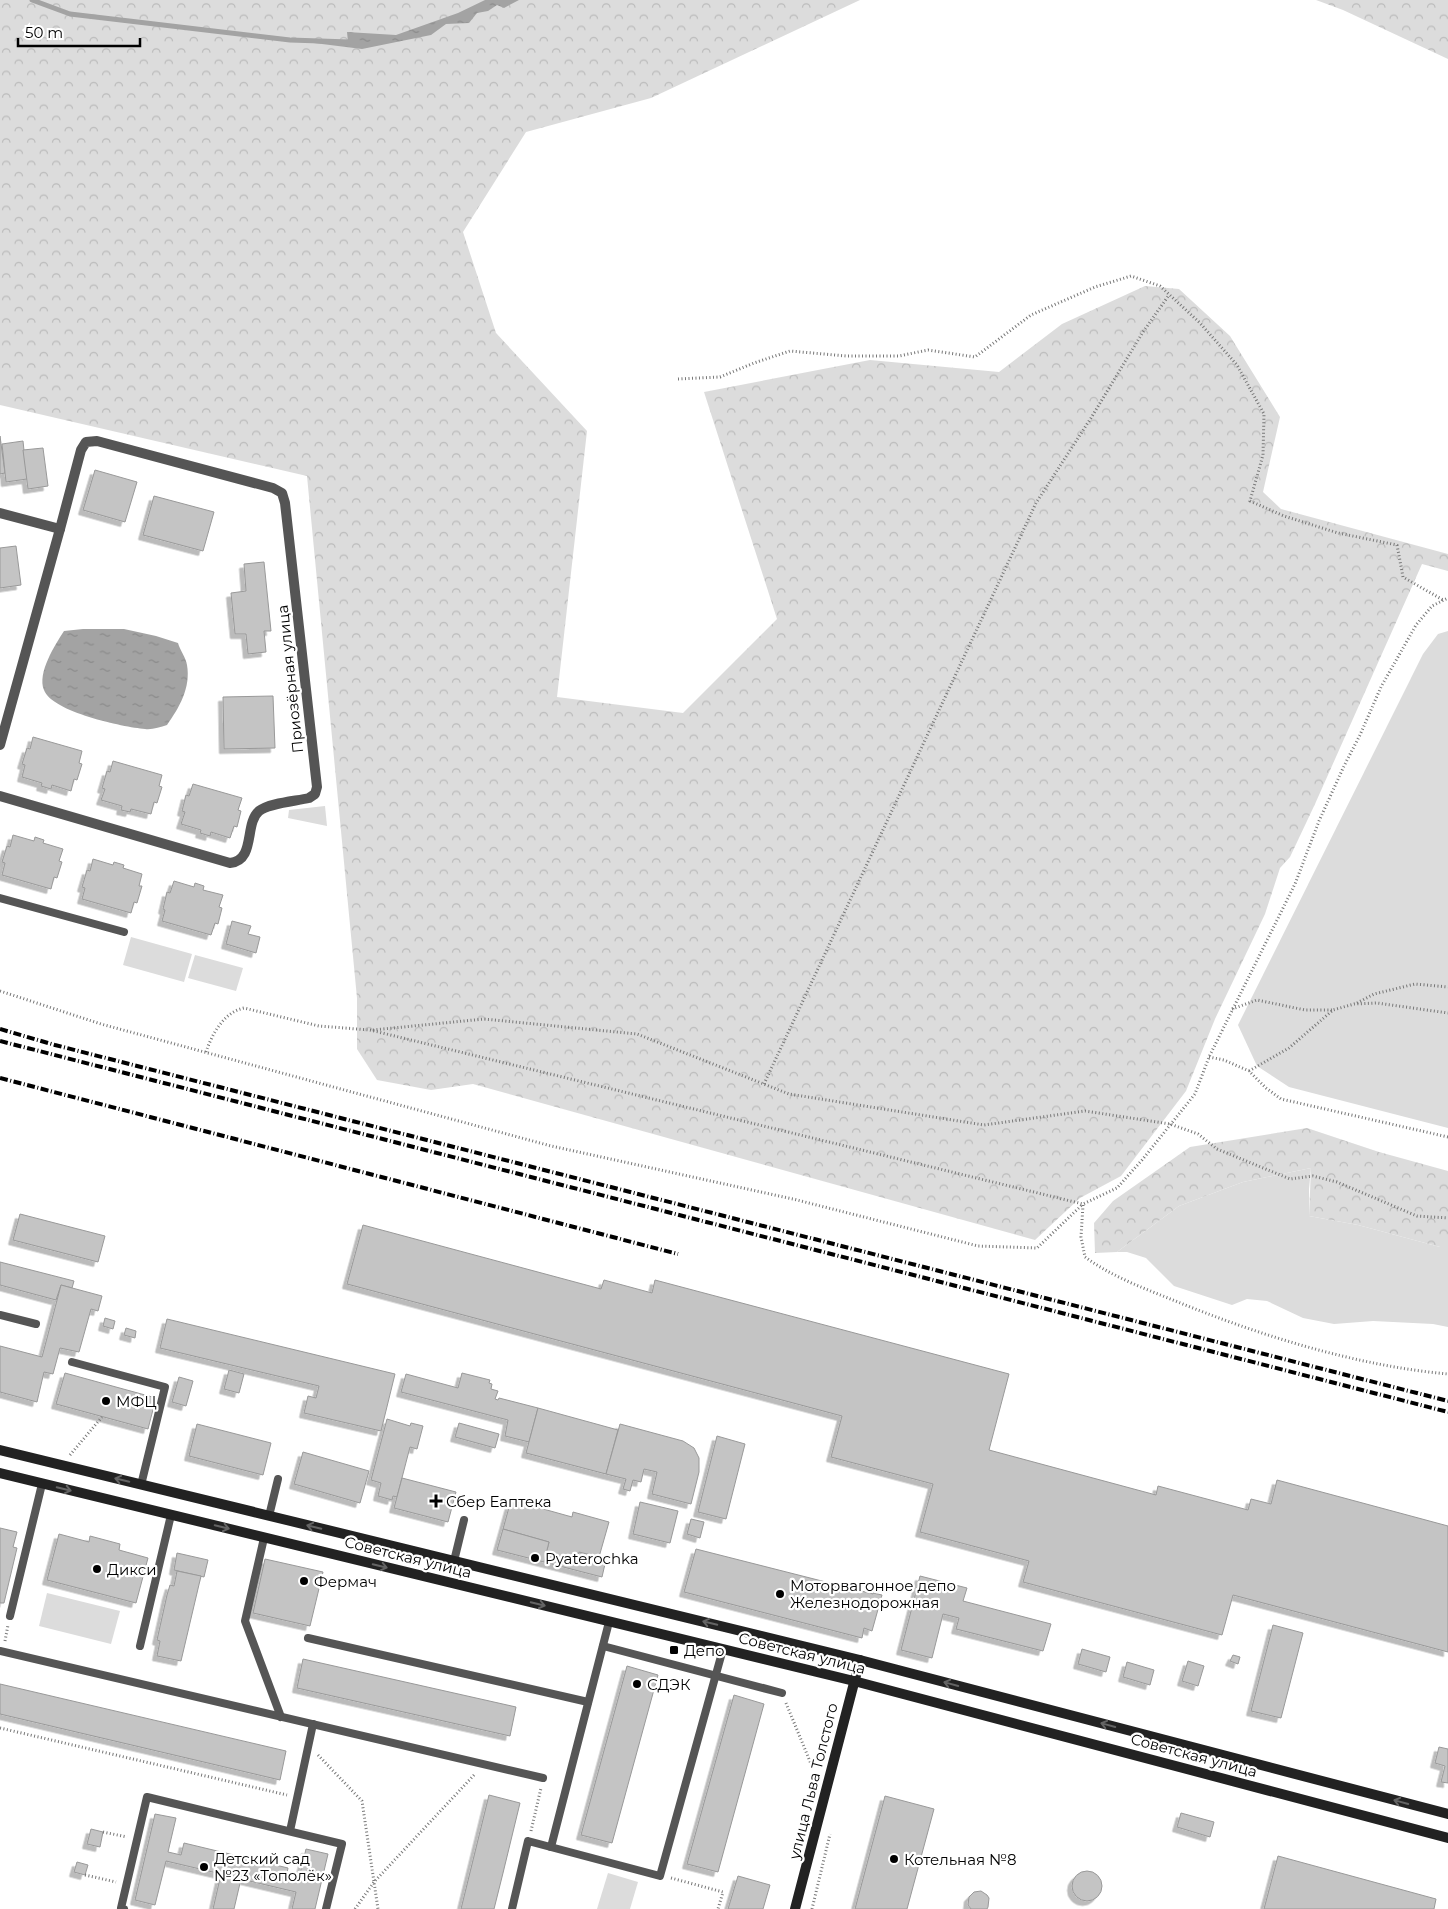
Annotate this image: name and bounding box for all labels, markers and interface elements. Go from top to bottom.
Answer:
scale bar [18,15,140,47]
text: 50 m [25,23,63,42]
street label: Приозёрная улица [273,604,307,754]
place label: МФЦ [116,1392,157,1411]
marker: МФЦ [100,1395,112,1407]
one-way arrow [115,1475,131,1484]
one-way arrow [56,1485,72,1494]
place label: Сбер Еаптека [446,1492,552,1511]
marker: Сбер Еаптека [430,1495,442,1507]
one-way arrow [307,1522,323,1531]
one-way arrow [214,1523,230,1533]
street label: Советская улица [342,1532,474,1582]
place label: Pyaterochka [545,1549,639,1568]
marker: Pyaterochka [529,1552,541,1564]
place label: Дикси [107,1560,156,1579]
one-way arrow [372,1562,388,1571]
marker: Дикси [91,1563,103,1575]
place label: Фермач [314,1572,377,1591]
marker: Фермач [298,1575,310,1587]
place label: Моторвагонное депо Железнодорожная [790,1576,956,1612]
marker: Моторвагонное депо Железнодорожная [774,1588,786,1600]
one-way arrow [530,1600,546,1609]
one-way arrow [703,1618,719,1627]
street label: Советская улица [736,1628,868,1678]
place label: Депо [684,1641,725,1660]
marker: Депо [668,1644,680,1656]
place label: СДЭК [647,1675,691,1694]
marker: СДЭК [631,1678,643,1690]
one-way arrow [944,1678,960,1688]
street label: улица Льва Толстого [784,1701,842,1862]
one-way arrow [1101,1720,1117,1729]
street label: Советская улица [1129,1729,1259,1781]
one-way arrow [1393,1797,1409,1806]
place label: Детский сад №23 «Тополёк» [214,1849,332,1885]
place label: Котельная №8 [904,1850,1017,1869]
marker: Котельная №8 [888,1853,900,1865]
marker: Детский сад №23 «Тополёк» [198,1861,210,1873]

